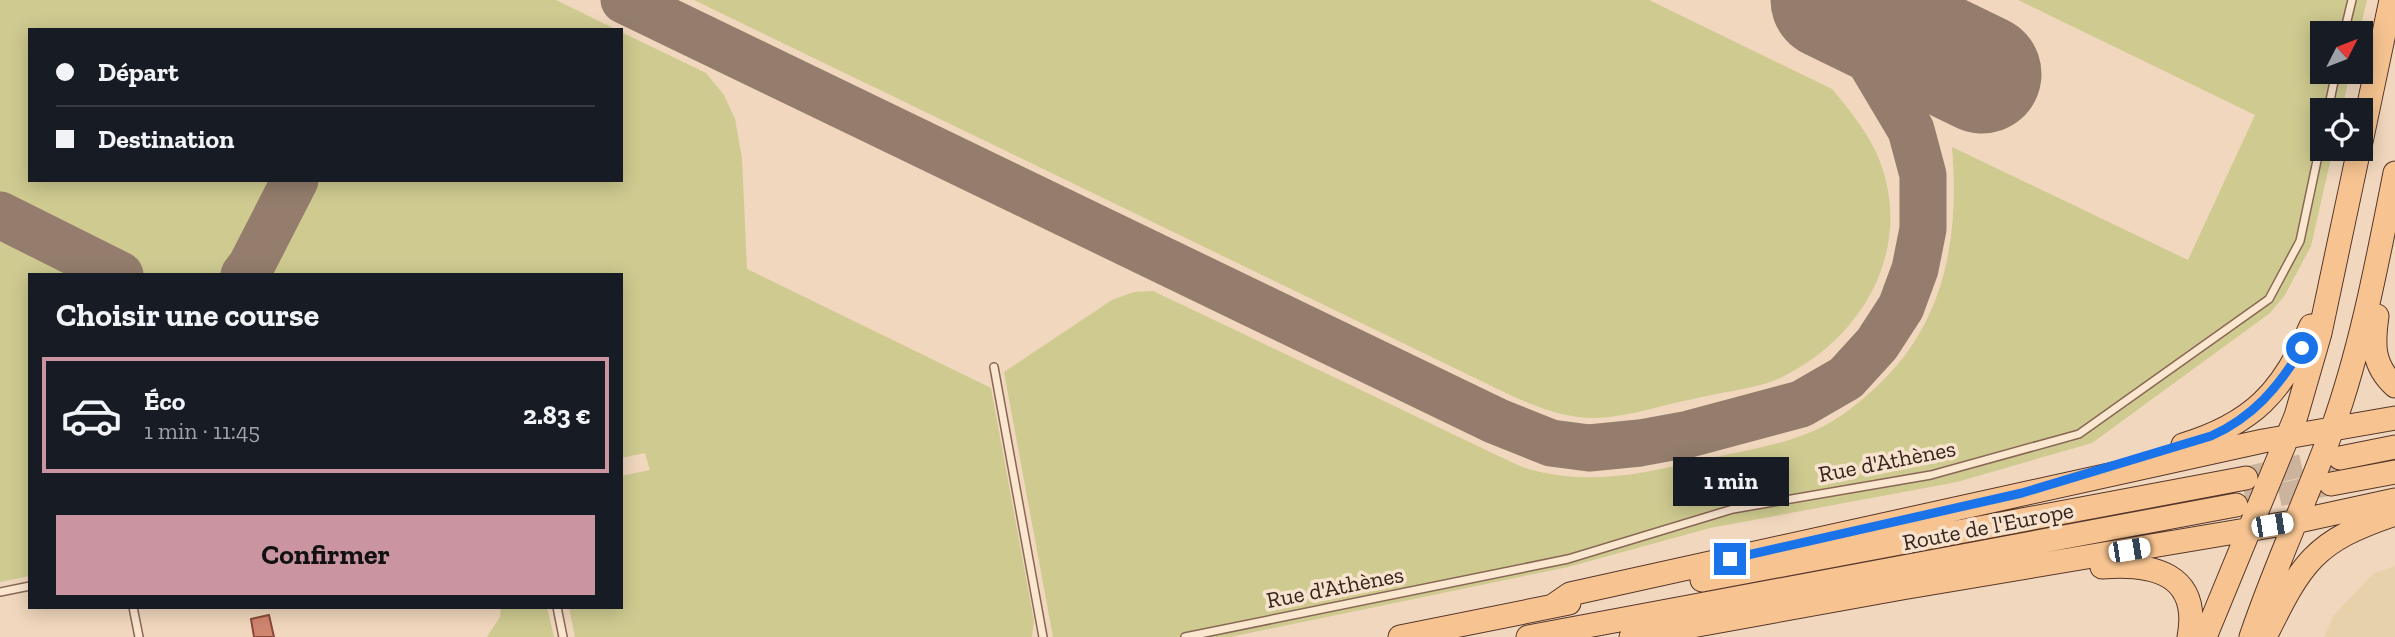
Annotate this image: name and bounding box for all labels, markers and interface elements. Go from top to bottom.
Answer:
north arrow [2310,21,2373,84]
map controls [2310,21,2373,161]
text: Départ [98,56,179,88]
button: locate [2310,98,2373,161]
text: Destination [98,123,234,155]
text: Choisir une course [56,296,319,334]
route start [2286,332,2318,364]
icon: car [60,384,123,447]
text: Éco [144,385,185,417]
text: 2.83 € [523,399,591,431]
text: 1 min · 11:45 [144,417,260,445]
street label: Rue d'Athènes [1816,434,1958,488]
callout: 1 min [1672,458,1788,506]
text: 1 min [1704,467,1758,495]
street label: Route de l'Europe [1900,496,2076,556]
car [2250,511,2295,539]
button: Confirmer [56,515,595,595]
car [2107,536,2152,564]
route end [1714,543,1746,575]
street label: Rue d'Athènes [1264,560,1406,614]

